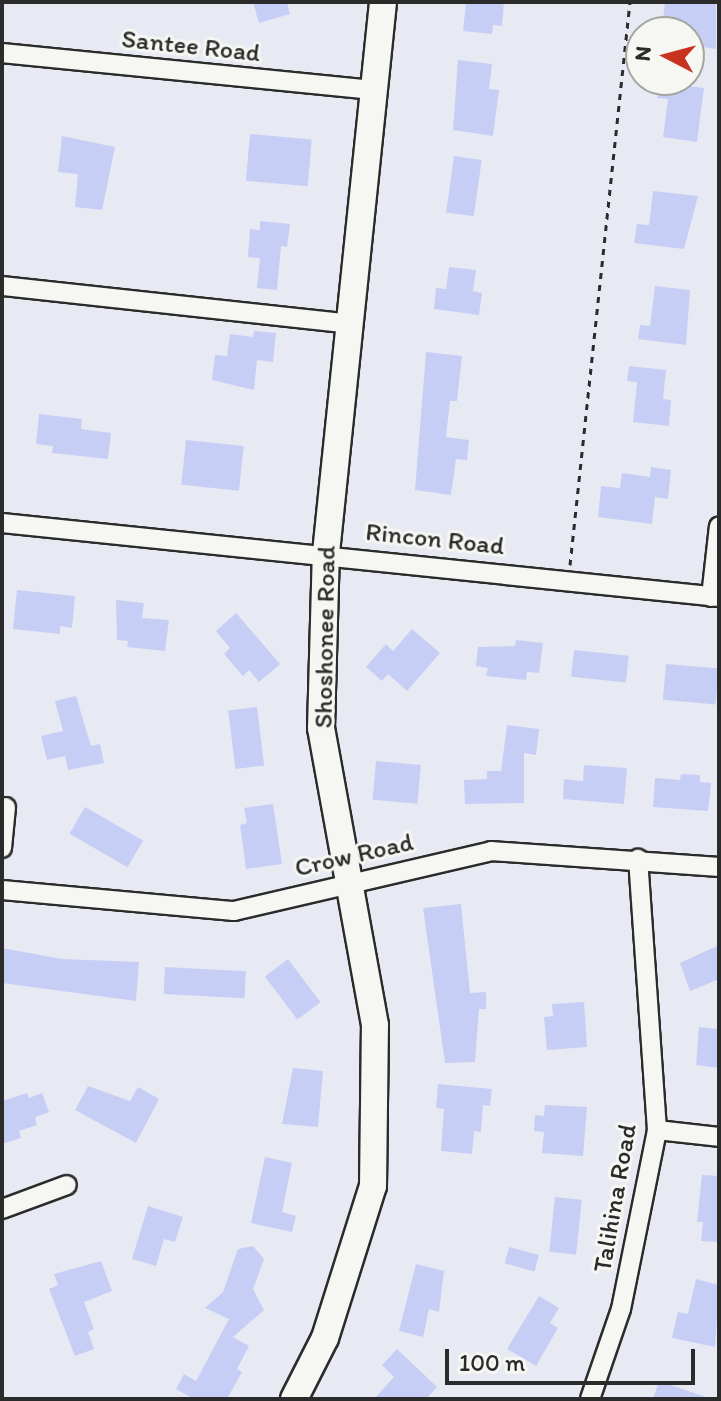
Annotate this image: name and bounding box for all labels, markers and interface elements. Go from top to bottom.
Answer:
north arrow [625,16,705,96]
street label: Santee Road [120,23,262,69]
text: N [628,45,657,62]
street label: Rincon Road [364,516,506,562]
street label: Shoshonee Road [308,546,342,728]
street label: Crow Road [292,826,416,884]
street label: Talihina Road [587,1122,643,1274]
scale bar [449,1333,699,1383]
text: 100 m [459,1348,525,1377]

